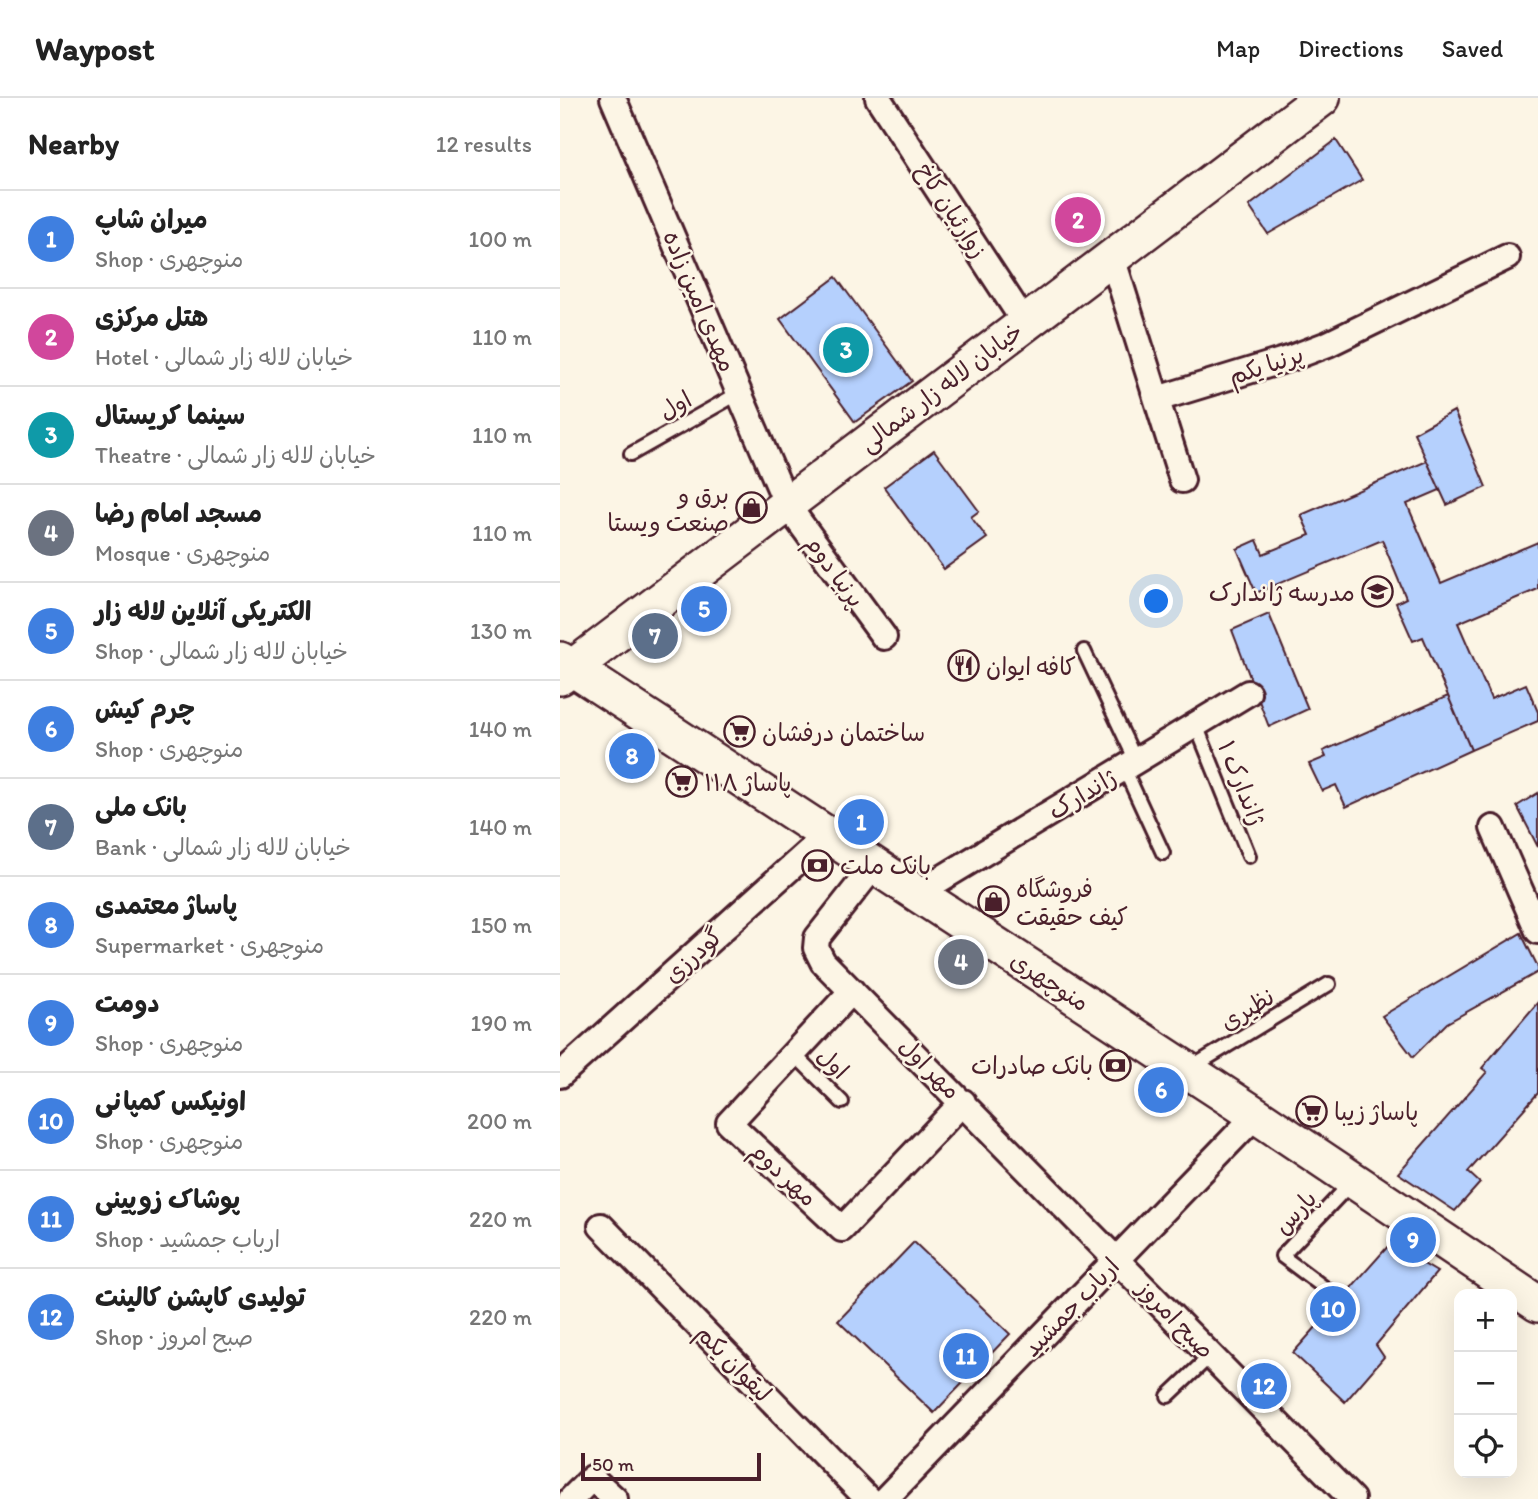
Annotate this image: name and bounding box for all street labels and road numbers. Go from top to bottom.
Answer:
street label: زوارئیان کاخ [909,157,994,264]
street label: مهدی امین زاده [657,226,743,376]
street label: خیابان لاله زار شمالی [854,316,1029,459]
street label: پرنیا یکم [1225,339,1308,394]
street label: اول [653,384,697,426]
street label: پرنیا دوم [795,529,871,616]
street label: ژاندارک ۱ [1212,736,1272,830]
street label: ژاندارک [1043,762,1121,826]
street label: گودرزی [658,921,729,990]
street label: منوچهری [1004,945,1095,1019]
street label: نظیری [1215,982,1279,1036]
street label: مهر اول [893,1031,967,1105]
street label: اول [811,1041,855,1085]
street label: مهر دوم [741,1136,824,1216]
street label: پارس [1267,1184,1323,1241]
street label: ارباب جمشید [1017,1252,1125,1362]
street label: صبح امروز [1129,1272,1220,1366]
street label: لیقوان یکم [687,1318,778,1410]

